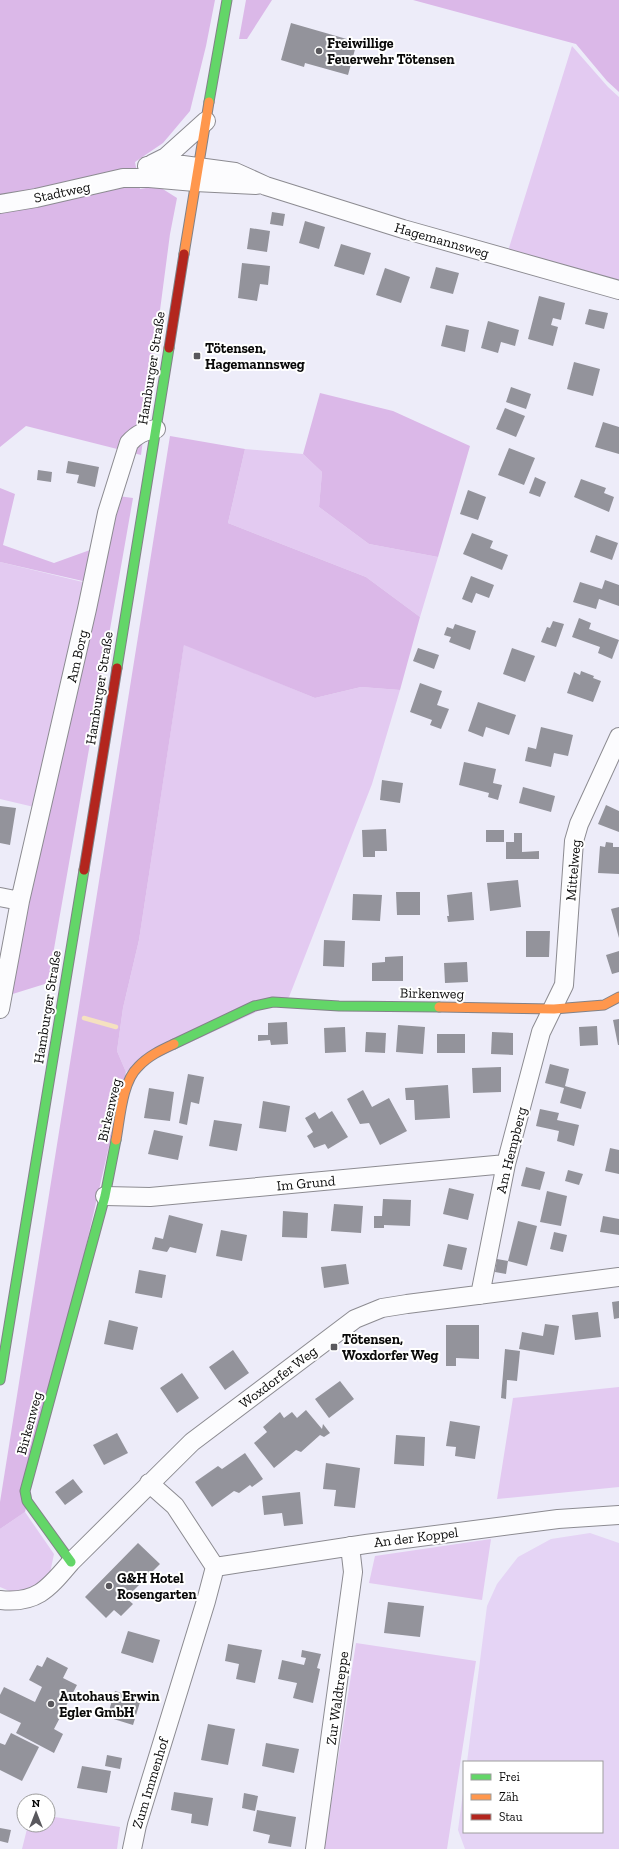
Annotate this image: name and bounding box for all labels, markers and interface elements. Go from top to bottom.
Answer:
place label: Freiwillige Feuerwehr Tötensen [327,35,455,68]
marker: Freiwillige Feuerwehr Tötensen [314,46,324,56]
street label: Stadtweg [32,178,92,207]
street label: Hagemannsweg [393,219,491,262]
street label: Hamburger Straße [134,310,169,426]
place label: Tötensen, Hagemannsweg [205,340,305,373]
marker: Tötensen, Hagemannsweg [192,351,202,361]
street label: Am Borg [63,628,92,684]
street label: Hamburger Straße [82,630,117,746]
street label: Mittelweg [562,838,585,901]
street label: Hamburger Straße [30,949,65,1065]
street label: Birkenweg [400,984,465,1003]
street label: Birkenweg [94,1077,125,1143]
street label: Am Hempberg [493,1105,531,1195]
street label: Im Grund [276,1172,336,1195]
place label: Tötensen, Woxdorfer Weg [342,1331,438,1364]
street label: Woxdorfer Weg [236,1342,321,1412]
marker: Tötensen, Woxdorfer Weg [329,1342,339,1352]
street label: Birkenweg [13,1390,46,1456]
street label: An der Koppel [373,1524,460,1551]
place label: G&H Hotel Rosengarten [117,1570,197,1603]
marker: G&H Hotel Rosengarten [104,1581,114,1591]
street label: Zur Waldtreppe [323,1650,353,1746]
place label: Autohaus Erwin Egler GmbH [59,1688,160,1721]
marker: Autohaus Erwin Egler GmbH [46,1699,56,1709]
street label: Zum Immenhof [129,1734,173,1830]
legend [463,1761,603,1833]
text: Frei [499,1770,520,1784]
text: Zäh [499,1790,519,1804]
north arrow [16,1793,56,1833]
text: N [32,1797,41,1810]
text: Stau [499,1810,523,1824]

